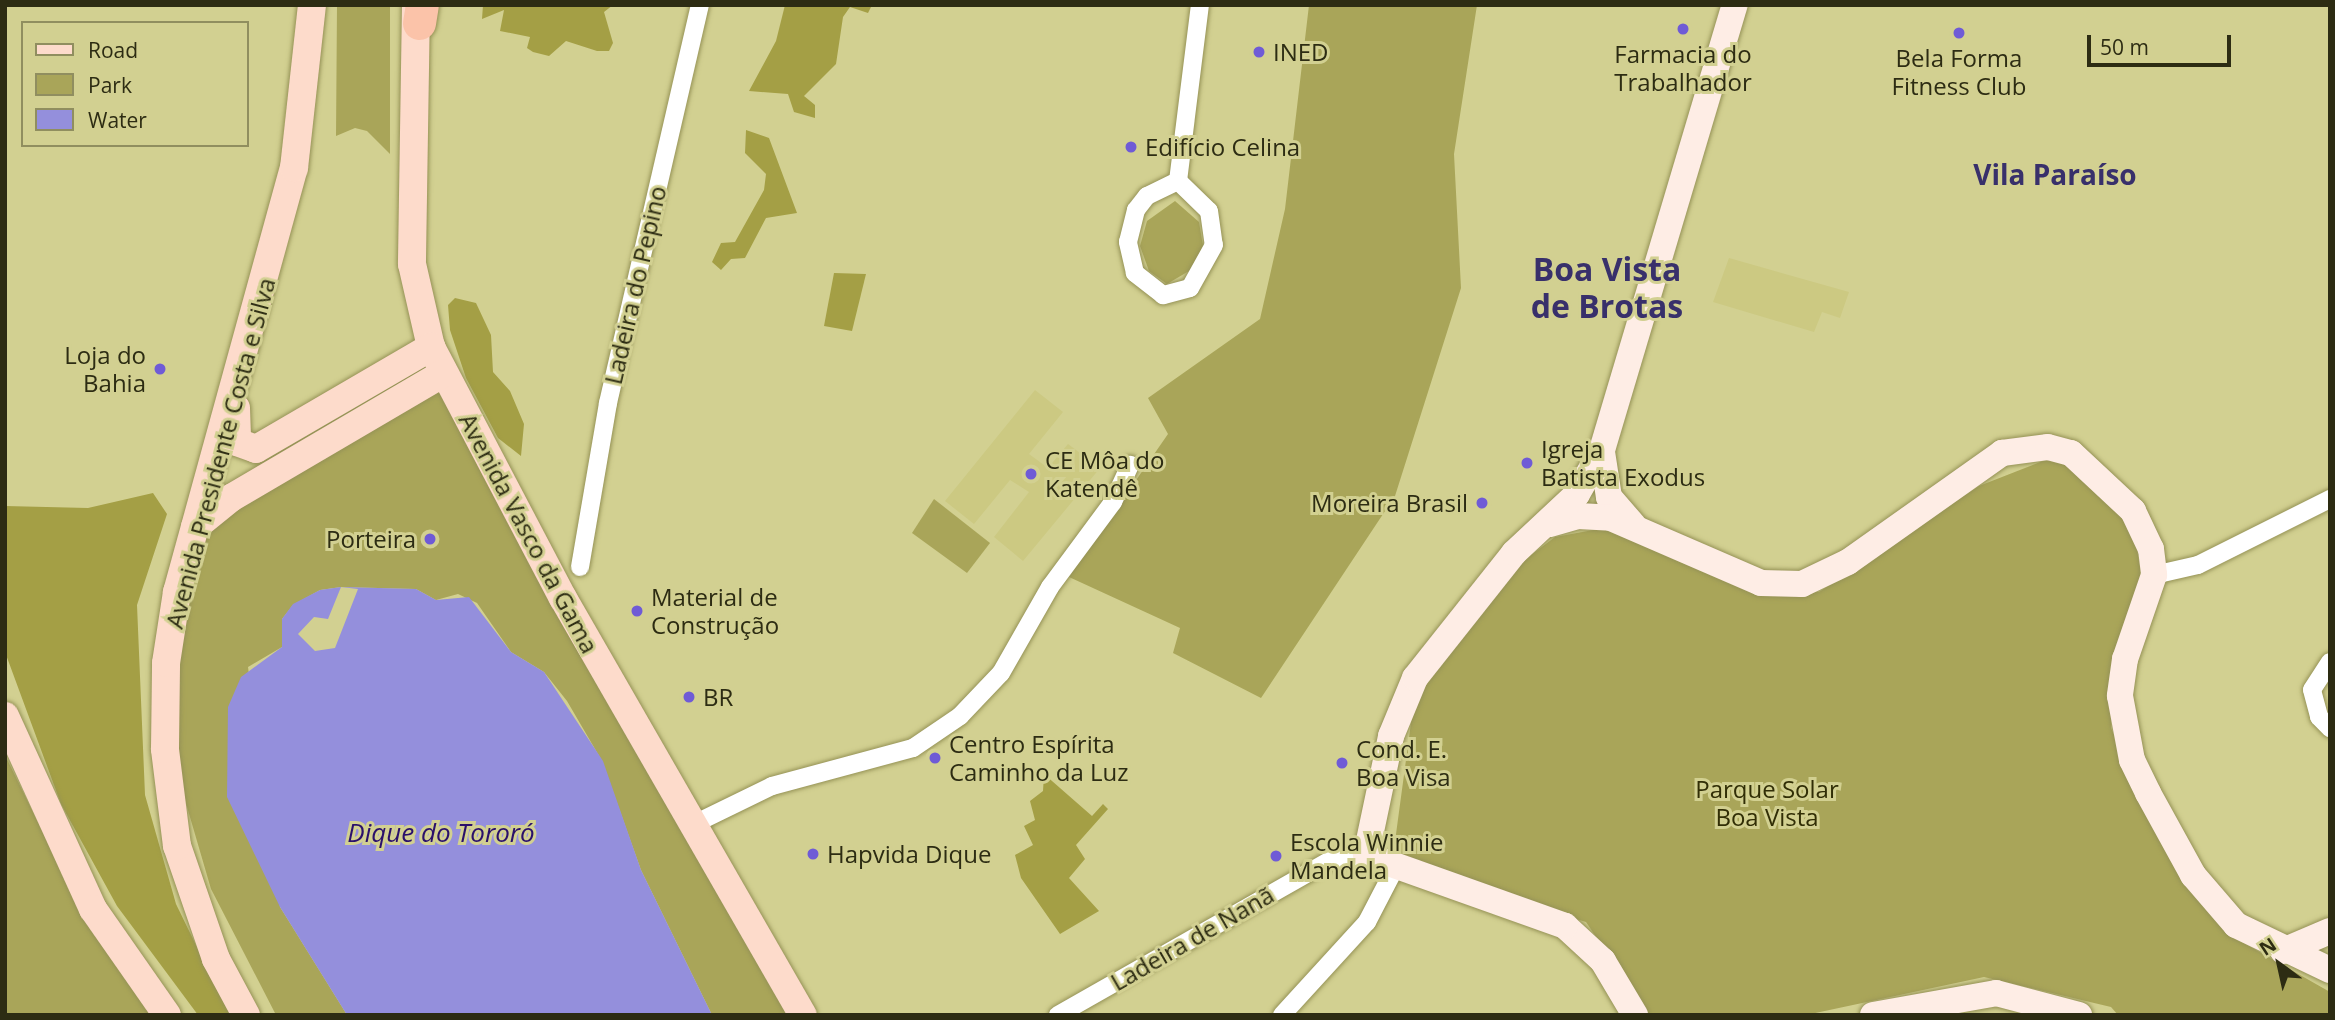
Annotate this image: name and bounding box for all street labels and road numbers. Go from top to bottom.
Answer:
street label: Ladeira do Pepino [598,183,672,387]
street label: Avenida Presidente Costa e Silva [159,275,281,631]
street label: Avenida Vasco da Gama [453,408,605,658]
street label: Ladeira de Nanã [1105,880,1279,996]

